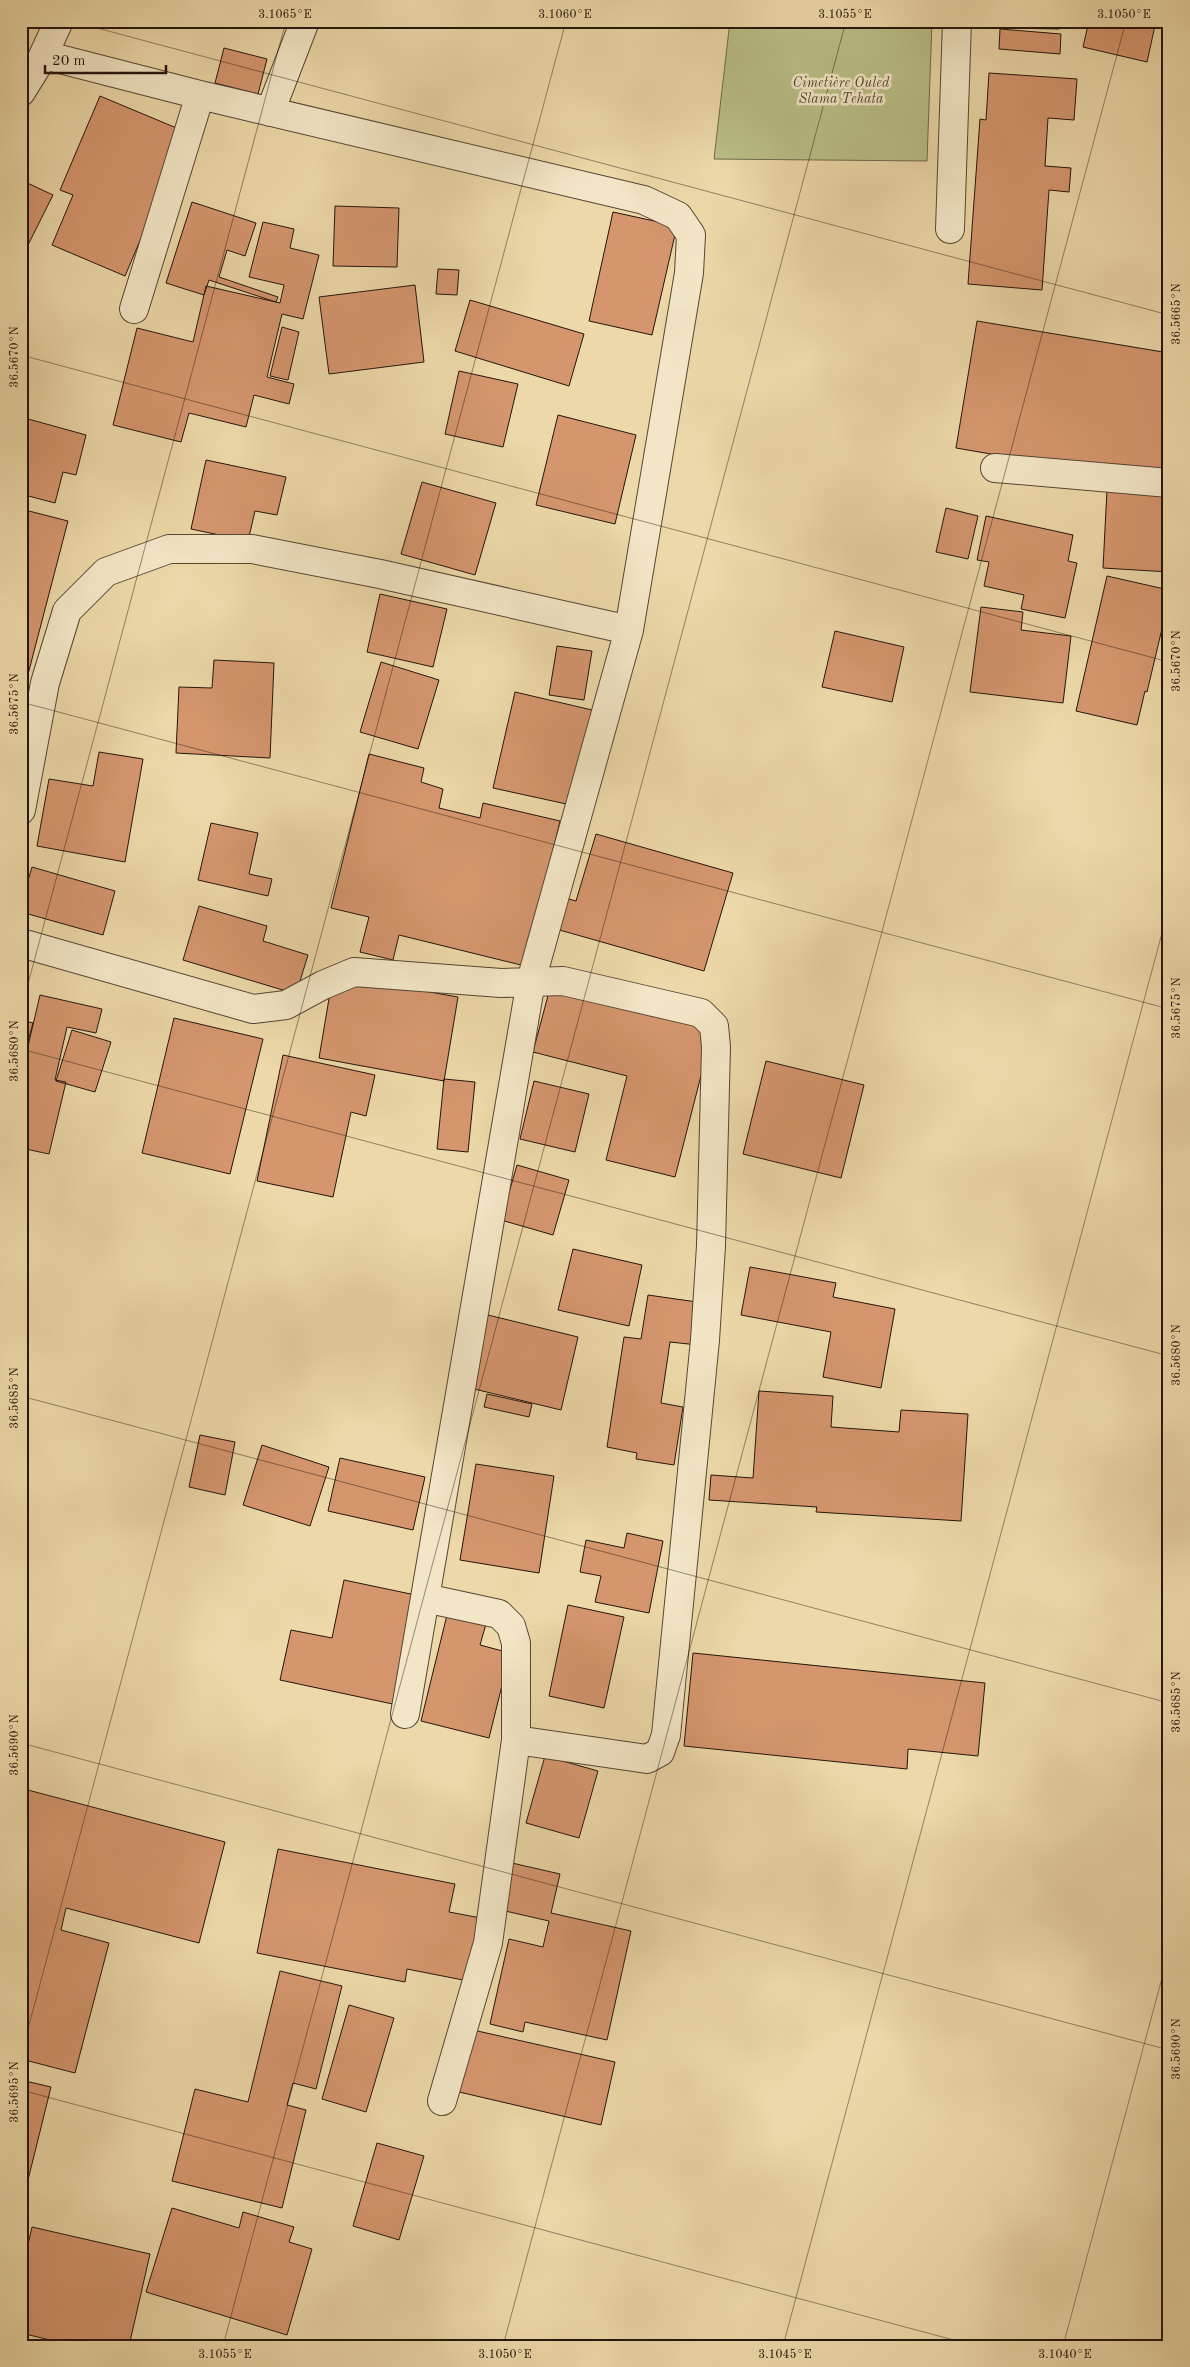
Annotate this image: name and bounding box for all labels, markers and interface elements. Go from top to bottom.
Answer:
text: 3.1065°E [258,8,312,21]
text: 3.1055°E [818,8,872,21]
text: 3.1050°E [1097,8,1151,21]
text: 3.1060°E [538,9,592,21]
scale bar [45,42,166,74]
text: 20 m [52,54,86,69]
park label: Cimetière Ouled Slama Tehata [793,76,890,106]
text: 36.5665°N [1170,283,1183,345]
text: 36.5670°N [8,326,21,388]
text: 36.5670°N [1170,630,1183,692]
text: 36.5675°N [8,673,21,735]
text: 36.5675°N [1170,977,1183,1039]
text: 36.5680°N [8,1020,21,1082]
text: 36.5680°N [1170,1324,1183,1386]
text: 36.5685°N [8,1367,21,1429]
text: 36.5685°N [1170,1671,1183,1733]
text: 36.5690°N [8,1714,21,1776]
text: 36.5690°N [1170,2018,1183,2080]
text: 36.5695°N [8,2061,21,2123]
text: 3.1055°E [198,2348,252,2361]
text: 3.1050°E [478,2348,532,2361]
text: 3.1045°E [758,2348,812,2361]
text: 3.1040°E [1038,2349,1092,2361]

